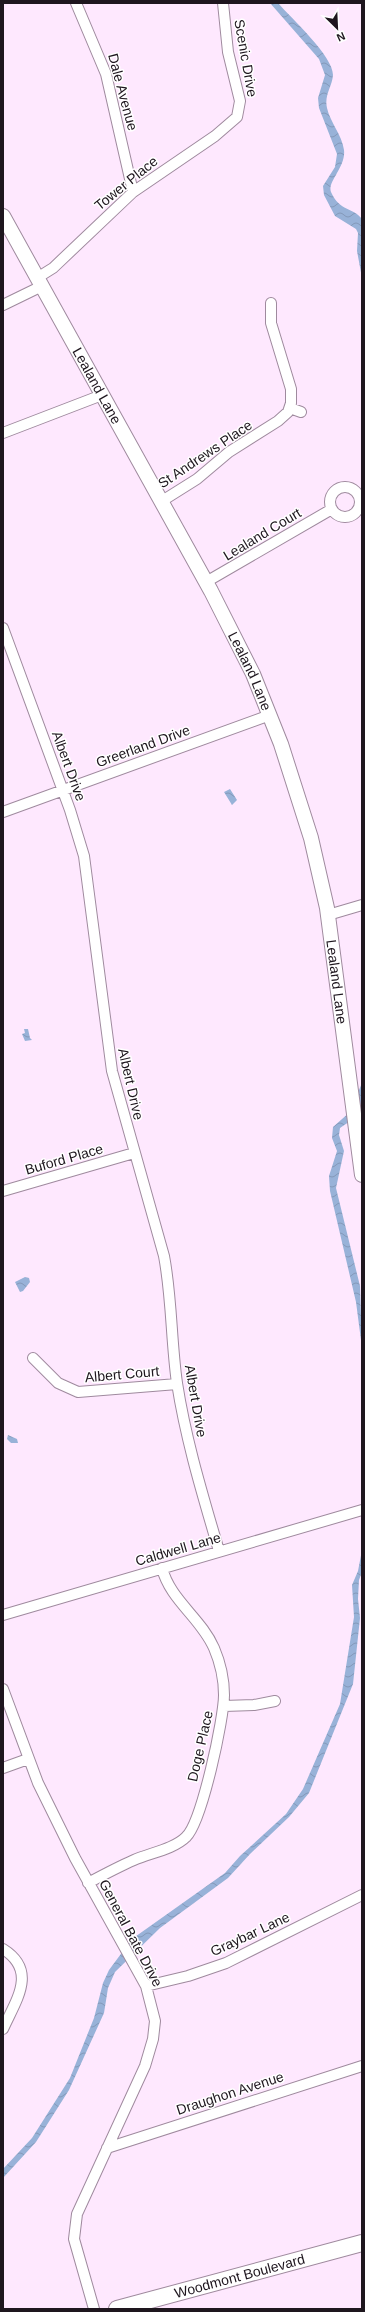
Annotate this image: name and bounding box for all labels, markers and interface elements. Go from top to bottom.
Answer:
north arrow [317,8,357,48]
street label: Scenic Drive [231,18,261,98]
text: N [335,30,347,44]
street label: Dale Avenue [105,52,141,132]
street label: Tower Place [91,153,161,213]
street label: Lealand Lane [69,345,125,427]
street label: St Andrews Place [155,417,255,491]
street label: Lealand Court [220,504,304,564]
street label: Lealand Lane [225,629,275,713]
street label: Greerland Drive [94,722,192,770]
street label: Albert Drive [49,729,89,803]
street label: Lealand Lane [323,938,350,1025]
street label: Albert Drive [115,1047,147,1122]
street label: Buford Place [23,1140,105,1178]
street label: Albert Court [84,1363,160,1385]
street label: Albert Drive [182,1364,210,1439]
street label: Caldwell Lane [134,1529,223,1569]
street label: Doge Place [184,1709,216,1783]
street label: General Bate Drive [96,1877,166,1990]
street label: Graybar Lane [208,1909,292,1959]
street label: Draughon Avenue [174,2068,286,2118]
street label: Woodmont Boulevard [173,2251,307,2301]

